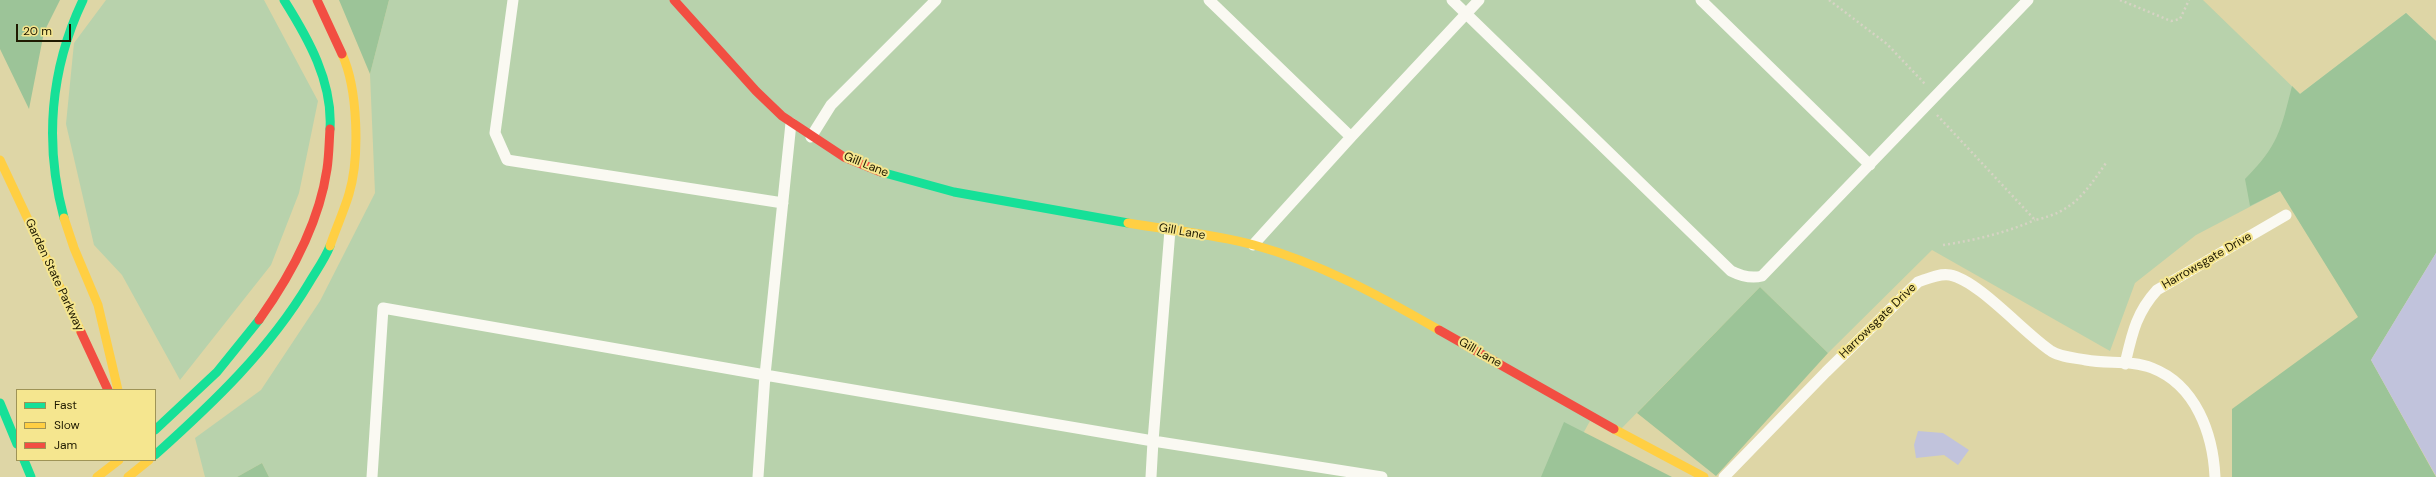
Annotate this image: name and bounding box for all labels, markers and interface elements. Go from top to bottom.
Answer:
scale bar [18,16,73,42]
text: 20 m [23,23,52,39]
street label: Gill Lane [841,150,891,180]
street label: Garden State Parkway [22,216,86,334]
street label: Gill Lane [1158,221,1206,243]
street label: Harrowsgate Drive [2159,229,2255,293]
street label: Harrowsgate Drive [1837,281,1919,361]
street label: Gill Lane [1456,335,1504,371]
legend [16,389,156,461]
text: Fast [54,397,77,413]
text: Slow [54,417,80,433]
text: Jam [54,437,77,453]

